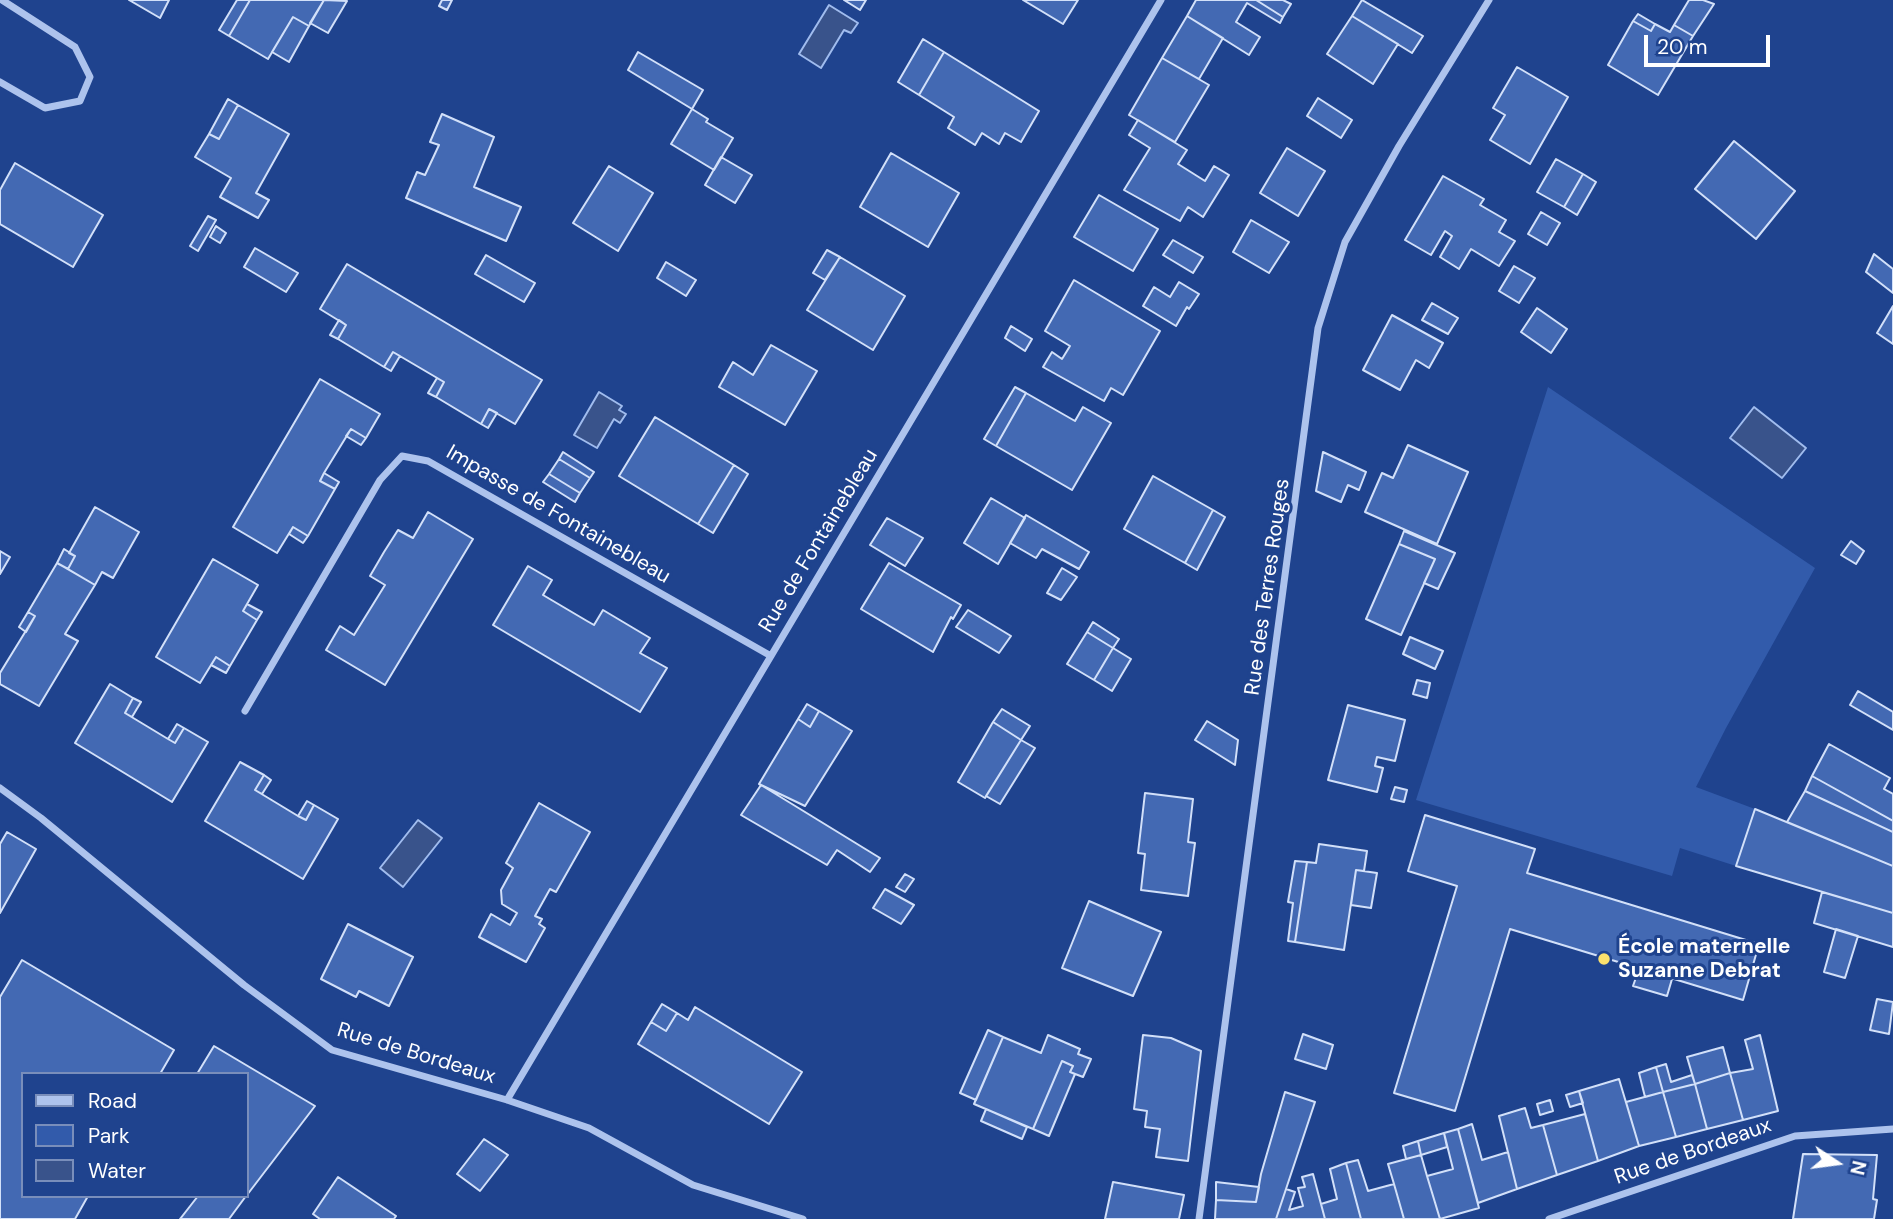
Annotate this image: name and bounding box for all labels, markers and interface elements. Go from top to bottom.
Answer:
scale bar [1648,21,1774,65]
text: 20 m [1657,33,1708,61]
street label: Impasse de Fontainebleau [441,440,675,590]
street label: Rue de Fontainebleau [754,445,884,637]
street label: Rue des Terres Rouges [1240,477,1296,697]
place label: École maternelle Suzanne Debrat [1618,934,1790,984]
marker: École maternelle Suzanne Debrat [1596,951,1612,967]
street label: Rue de Bordeaux [334,1018,498,1090]
legend [21,1072,248,1198]
text: Road [88,1087,137,1115]
street label: Rue de Bordeaux [1611,1113,1775,1191]
text: Park [88,1122,129,1150]
north arrow [1802,1128,1872,1198]
text: Water [88,1157,146,1185]
text: N [1844,1158,1872,1177]

